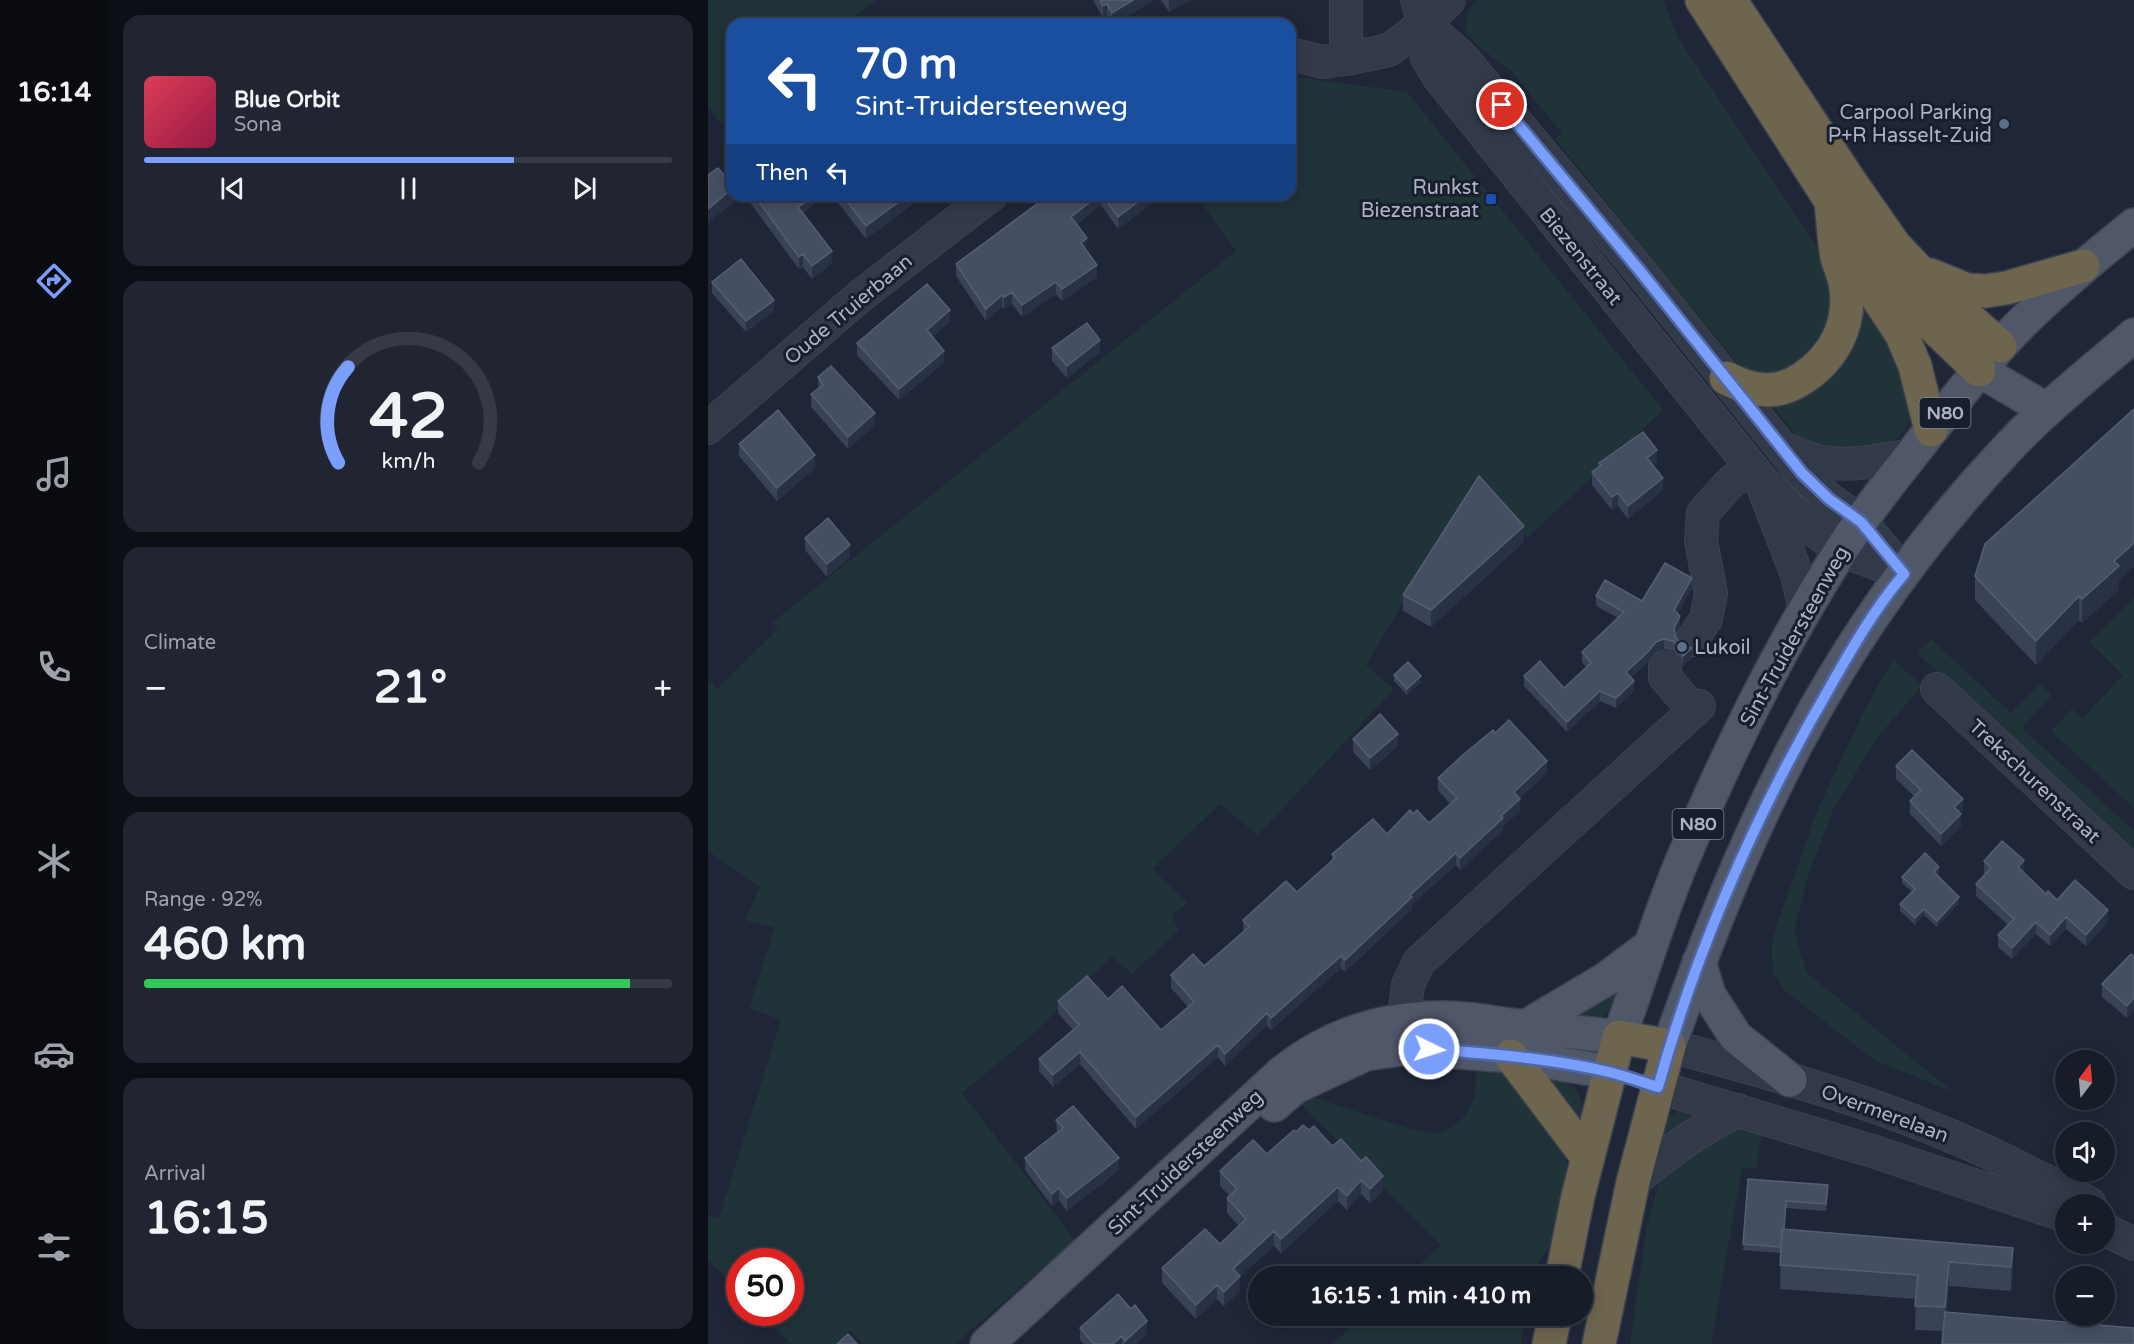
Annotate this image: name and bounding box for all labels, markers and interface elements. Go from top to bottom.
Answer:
text: 70 m [855,39,957,90]
icon: left [756,42,834,120]
text: 16:14 [17,76,91,109]
pin [1476,79,1527,130]
text: Blue Orbit [234,87,340,113]
icon: arrive [1485,88,1518,121]
text: Sint-Truidersteenweg [855,90,1128,123]
place label: Carpool Parking P+R Hasselt-Zuid [1828,101,1992,148]
text: Sona [234,113,282,137]
marker: Carpool Parking P+R Hasselt-Zuid [1997,117,2011,131]
icon: left [821,156,854,189]
text: Then [756,160,809,186]
icon: previous [216,172,249,205]
icon: pause [392,172,425,205]
icon: next [568,172,601,205]
place label: Runkst Biezenstraat [1361,176,1479,223]
marker: Runkst Biezenstraat [1484,192,1498,206]
street label: Biezenstraat [1534,203,1627,310]
street label: Oude Truierbaan [780,249,917,370]
icon: directions [33,260,75,302]
text: 42 [369,380,447,455]
road number: N80 [1920,398,1970,428]
text: km/h [381,449,435,475]
icon: music [33,453,75,495]
street label: Sint-Truidersteenweg [1735,542,1854,731]
text: Climate [144,631,216,655]
place label: Lukoil [1694,636,1751,660]
marker: Lukoil [1675,640,1689,654]
icon: phone [33,646,75,688]
text: 21° [374,661,447,715]
text: − [144,669,168,708]
text: + [653,669,672,708]
street label: Trekschurenstraat [1964,715,2105,849]
road number: N80 [1672,809,1724,839]
icon: climate [33,840,75,882]
text: Range · 92% [144,888,263,912]
text: 460 km [144,918,306,972]
position arrow [1397,1017,1461,1081]
icon: car [33,1033,75,1075]
north arrow [2055,1050,2115,1110]
map controls [2055,1050,2115,1326]
street label: Overmerelaan [1818,1080,1952,1148]
street label: Sint-Truidersteenweg [1104,1085,1268,1240]
button: sound [2055,1122,2115,1182]
text: Arrival [144,1162,206,1186]
text: 16:15 [144,1192,269,1246]
button: + [2055,1194,2115,1254]
icon: filters [33,1226,75,1268]
speed limit sign: 50 [726,1248,804,1326]
button: − [2055,1266,2115,1326]
text: 16:15 · 1 min · 410 m [1310,1283,1531,1309]

